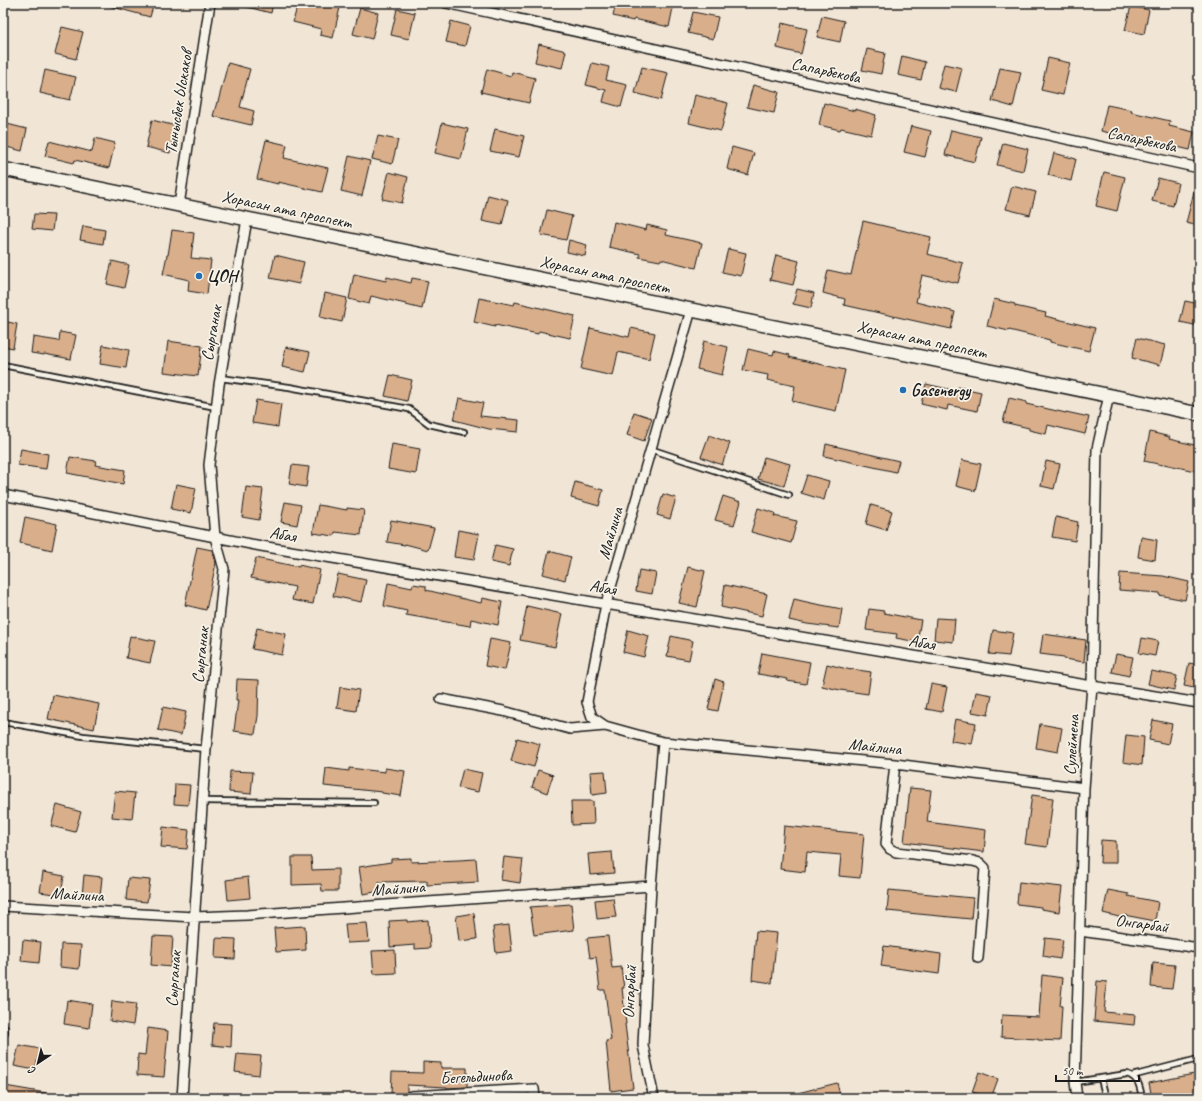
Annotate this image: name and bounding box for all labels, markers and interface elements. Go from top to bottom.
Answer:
street label: Тынысбек Ыскаков [160,45,198,155]
street label: Сапарбекова [789,53,863,88]
street label: Сапарбекова [1105,122,1179,157]
street label: Хорасан ата проспект [220,185,355,234]
street label: Хорасан ата проспект [538,250,673,299]
place label: ЦОН [207,266,240,287]
marker: ЦОН [194,271,204,281]
street label: Сырганак [196,302,227,362]
street label: Хорасан ата проспект [855,315,990,364]
place label: Gasenergy [911,380,971,401]
marker: Gasenergy [898,385,908,395]
street label: Майлина [593,504,628,562]
street label: Абая [268,522,299,547]
street label: Абая [588,575,619,600]
street label: Сырганак [187,624,214,684]
street label: Абая [907,630,938,655]
street label: Сулеймена [1059,713,1084,776]
street label: Майлина [847,733,904,760]
street label: Майлина [371,876,426,901]
street label: Майлина [50,883,105,906]
street label: Онгарбай [1114,909,1171,938]
street label: Сырганак [161,949,186,1008]
street label: Онгарбай [618,964,641,1019]
north arrow [18,1043,58,1083]
scale bar [1056,1057,1139,1083]
text: С [25,1063,38,1078]
text: 50 m [1062,1063,1084,1079]
street label: Бегельдинова [440,1064,514,1089]

